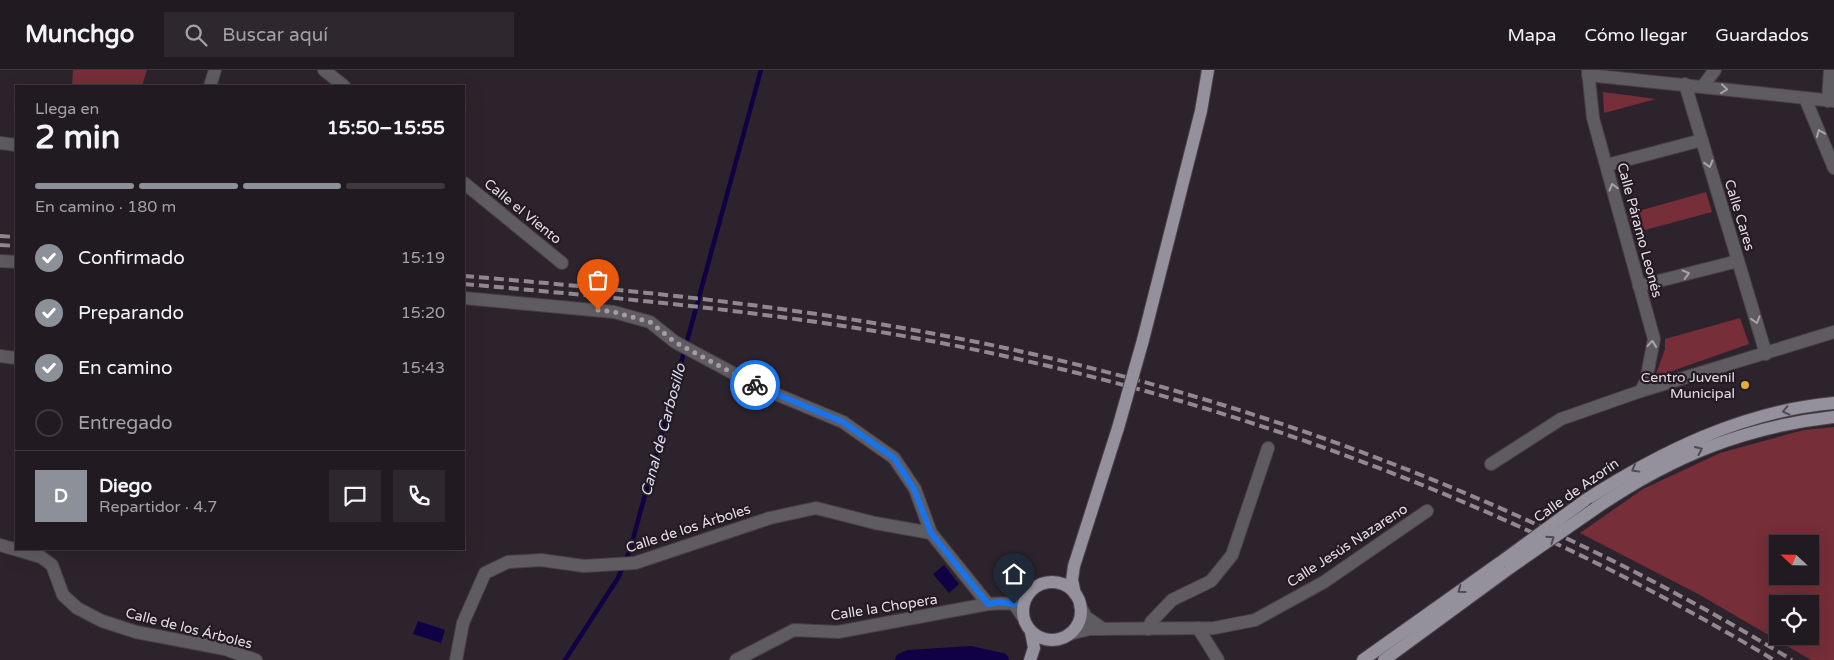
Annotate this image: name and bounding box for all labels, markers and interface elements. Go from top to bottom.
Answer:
search box [164,12,514,57]
text: Munchgo [25,20,134,49]
icon: search [182,21,210,49]
text: Buscar aquí [222,24,328,46]
text: Mapa [1507,24,1556,46]
text: Cómo llegar [1584,24,1687,46]
text: Guardados [1715,24,1809,46]
one-way arrow [1720,83,1728,94]
text: Llega en [35,99,99,119]
text: 15:50–15:55 [327,117,445,139]
text: 2 min [35,119,120,157]
one-way arrow [1815,129,1826,138]
one-way arrow [1704,160,1714,168]
street label: Calle Páramo Leonés [1613,161,1666,300]
street label: Calle el Viento [481,175,565,248]
street label: Calle Cares [1721,178,1758,253]
one-way arrow [1608,184,1618,192]
text: En camino · 180 m [35,197,176,217]
icon: check [35,244,63,272]
text: Confirmado [78,247,185,269]
text: 15:19 [401,248,445,268]
pin [577,259,619,310]
icon: bag [584,266,612,294]
one-way arrow [1682,269,1691,280]
icon: check [35,299,63,327]
text: Preparando [78,302,184,324]
text: 15:20 [401,303,445,323]
one-way arrow [1750,315,1760,324]
one-way arrow [1646,340,1657,348]
icon: check [35,354,63,382]
text: En camino [78,357,173,379]
text: 15:43 [401,358,445,378]
courier [730,360,780,410]
water label: Canal de Carbosillo [637,361,690,498]
place label: Centro Juvenil Municipal [1641,369,1735,402]
icon: bike [741,371,769,399]
marker: Centro Juvenil Municipal [1739,379,1751,391]
one-way arrow [1782,405,1791,416]
text: Entregado [78,412,173,434]
one-way arrow [1694,446,1703,457]
street label: Calle de Azorín [1531,455,1622,526]
one-way arrow [1631,462,1640,472]
button: chat [329,470,381,522]
button: phone [393,470,445,522]
text: Diego [99,475,152,497]
text: D [54,485,68,507]
text: Repartidor · 4.7 [99,497,217,517]
street label: Calle de los Árboles [624,500,753,557]
street label: Calle Jesús Nazareno [1284,500,1411,591]
north arrow [1769,535,1819,585]
map controls [1769,535,1819,645]
one-way arrow [1545,536,1555,545]
pin [993,553,1035,604]
icon: home [1000,560,1028,588]
one-way arrow [1457,584,1467,593]
street label: Calle la Chopera [829,591,939,624]
button: locate [1769,595,1819,645]
street label: Calle de los Árboles [124,605,254,653]

